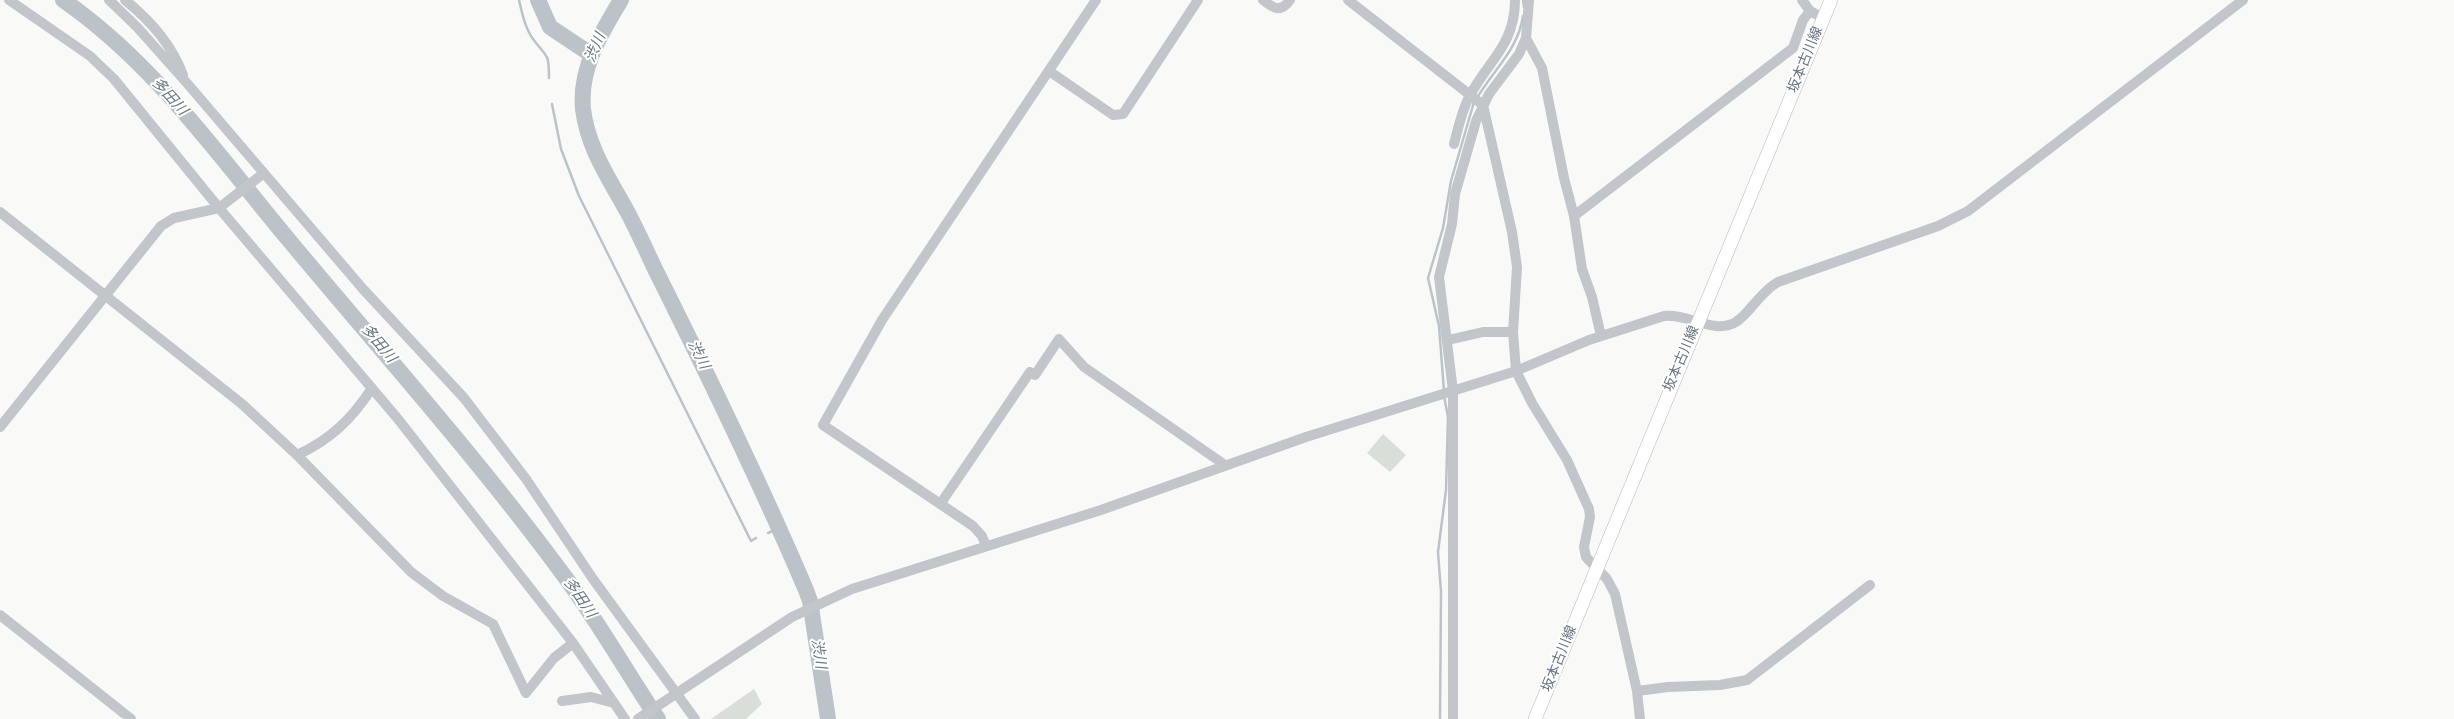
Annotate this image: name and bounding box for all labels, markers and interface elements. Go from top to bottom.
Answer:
street label: 坂本古川線 [1785,24,1827,96]
water label: 渋川 [582,31,610,65]
water label: 多田川 [147,74,191,120]
water label: 多田川 [357,321,399,367]
street label: 坂本古川線 [1661,324,1703,394]
water label: 渋川 [683,338,713,372]
water label: 多田川 [559,574,599,622]
street label: 坂本古川線 [1539,623,1581,695]
water label: 渋川 [807,638,829,670]

